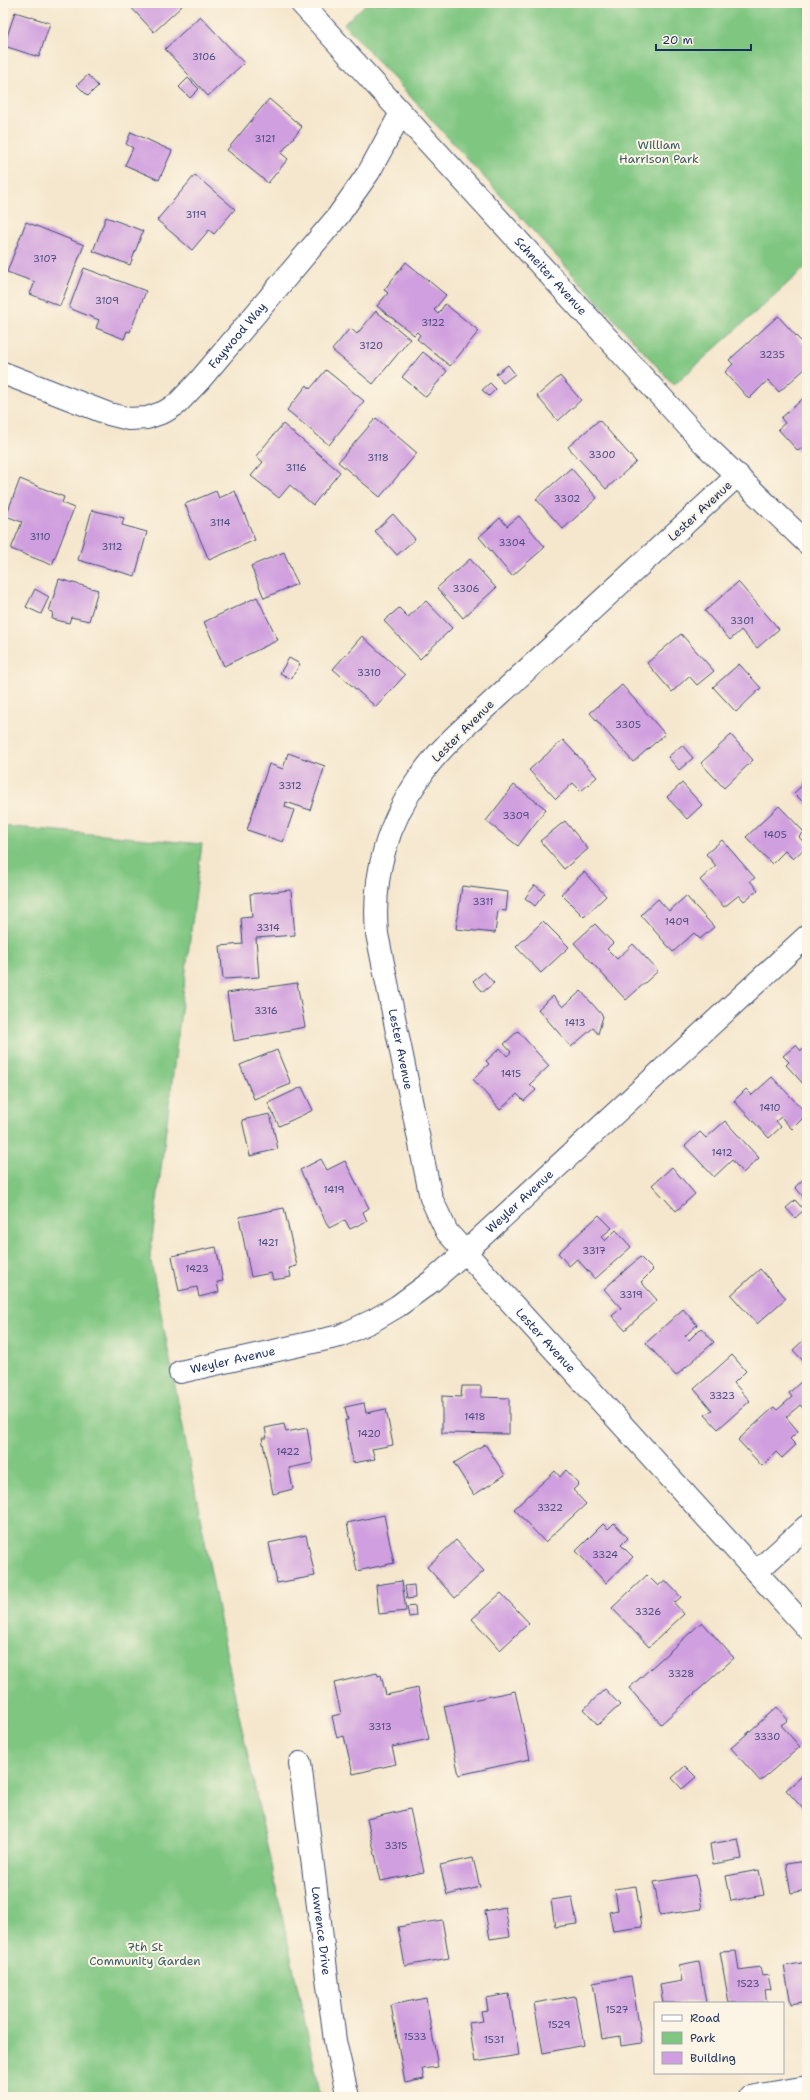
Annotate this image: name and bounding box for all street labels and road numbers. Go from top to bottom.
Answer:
street label: Schneiter Avenue [511,234,591,319]
street label: Faywood Way [205,299,270,372]
street label: Lester Avenue [664,477,736,545]
street label: Lester Avenue [428,696,498,766]
street label: Lester Avenue [384,1007,417,1091]
street label: Weyler Avenue [482,1166,557,1237]
street label: Lester Avenue [512,1305,579,1376]
street label: Weyler Avenue [189,1343,277,1377]
street label: Lawrence Drive [308,1885,335,1976]

